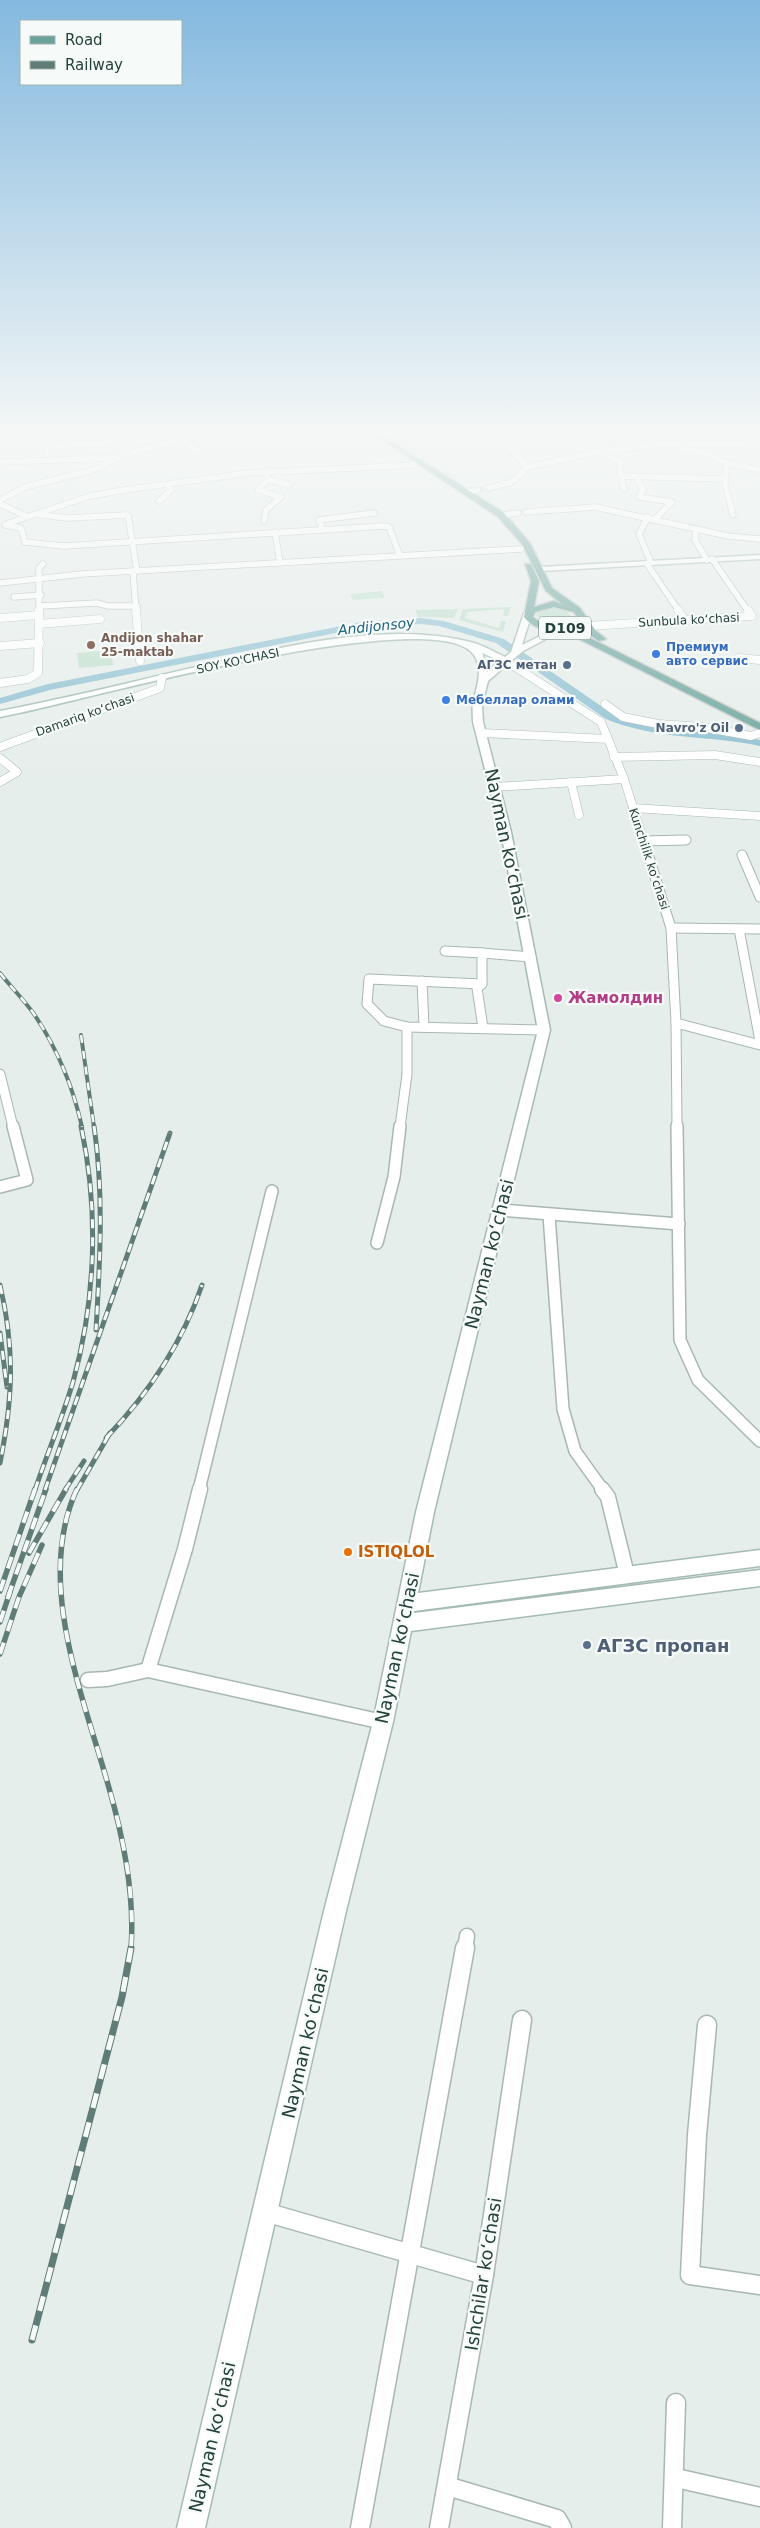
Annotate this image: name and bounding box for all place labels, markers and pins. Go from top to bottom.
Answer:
place label: Andijon shahar 25-maktab [101,631,203,659]
marker: Andijon shahar 25-maktab [85,639,97,651]
place label: Премиум авто сервис [666,640,748,668]
marker: Премиум авто сервис [650,648,662,660]
place label: АГЗС метан [477,658,557,672]
marker: АГЗС метан [561,659,573,671]
place label: Мебеллар олами [456,693,574,707]
marker: Мебеллар олами [440,694,452,706]
place label: Navro'z Oil [656,721,729,735]
marker: Navro'z Oil [733,722,745,734]
place label: Жамолдин [568,989,663,1007]
marker: Жамолдин [552,992,564,1004]
place label: ISTIQLOL [358,1543,435,1561]
marker: ISTIQLOL [342,1546,354,1558]
place label: АГЗС пропан [597,1635,729,1656]
marker: АГЗС пропан [581,1639,593,1651]

